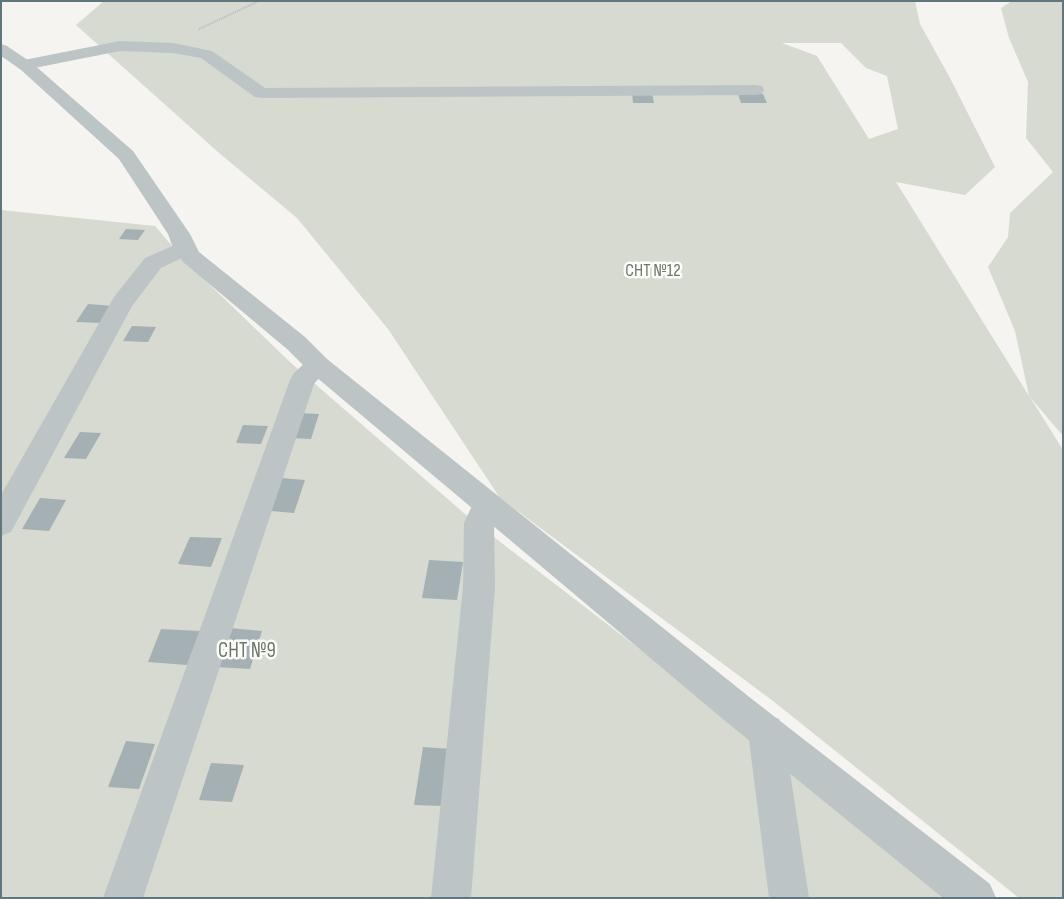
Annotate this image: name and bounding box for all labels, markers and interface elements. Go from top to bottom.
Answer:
park label: СНТ №12 [625,260,681,282]
park label: СНТ №9 [218,639,276,665]

